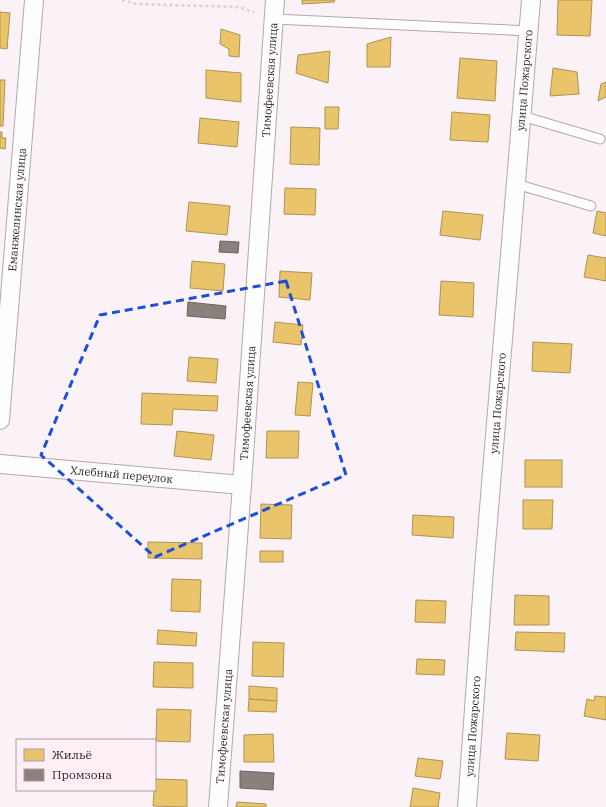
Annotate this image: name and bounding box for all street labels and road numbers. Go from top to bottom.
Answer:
street label: Тимофеевская улица [259,22,280,138]
street label: улица Пожарского [513,29,536,131]
street label: Еманжелинская улица [5,147,29,272]
street label: Тимофеевская улица [237,345,258,461]
street label: улица Пожарского [487,352,509,454]
street label: Хлебный переулок [70,463,174,486]
street label: Тимофеевская улица [213,668,235,784]
street label: улица Пожарского [462,675,483,777]

